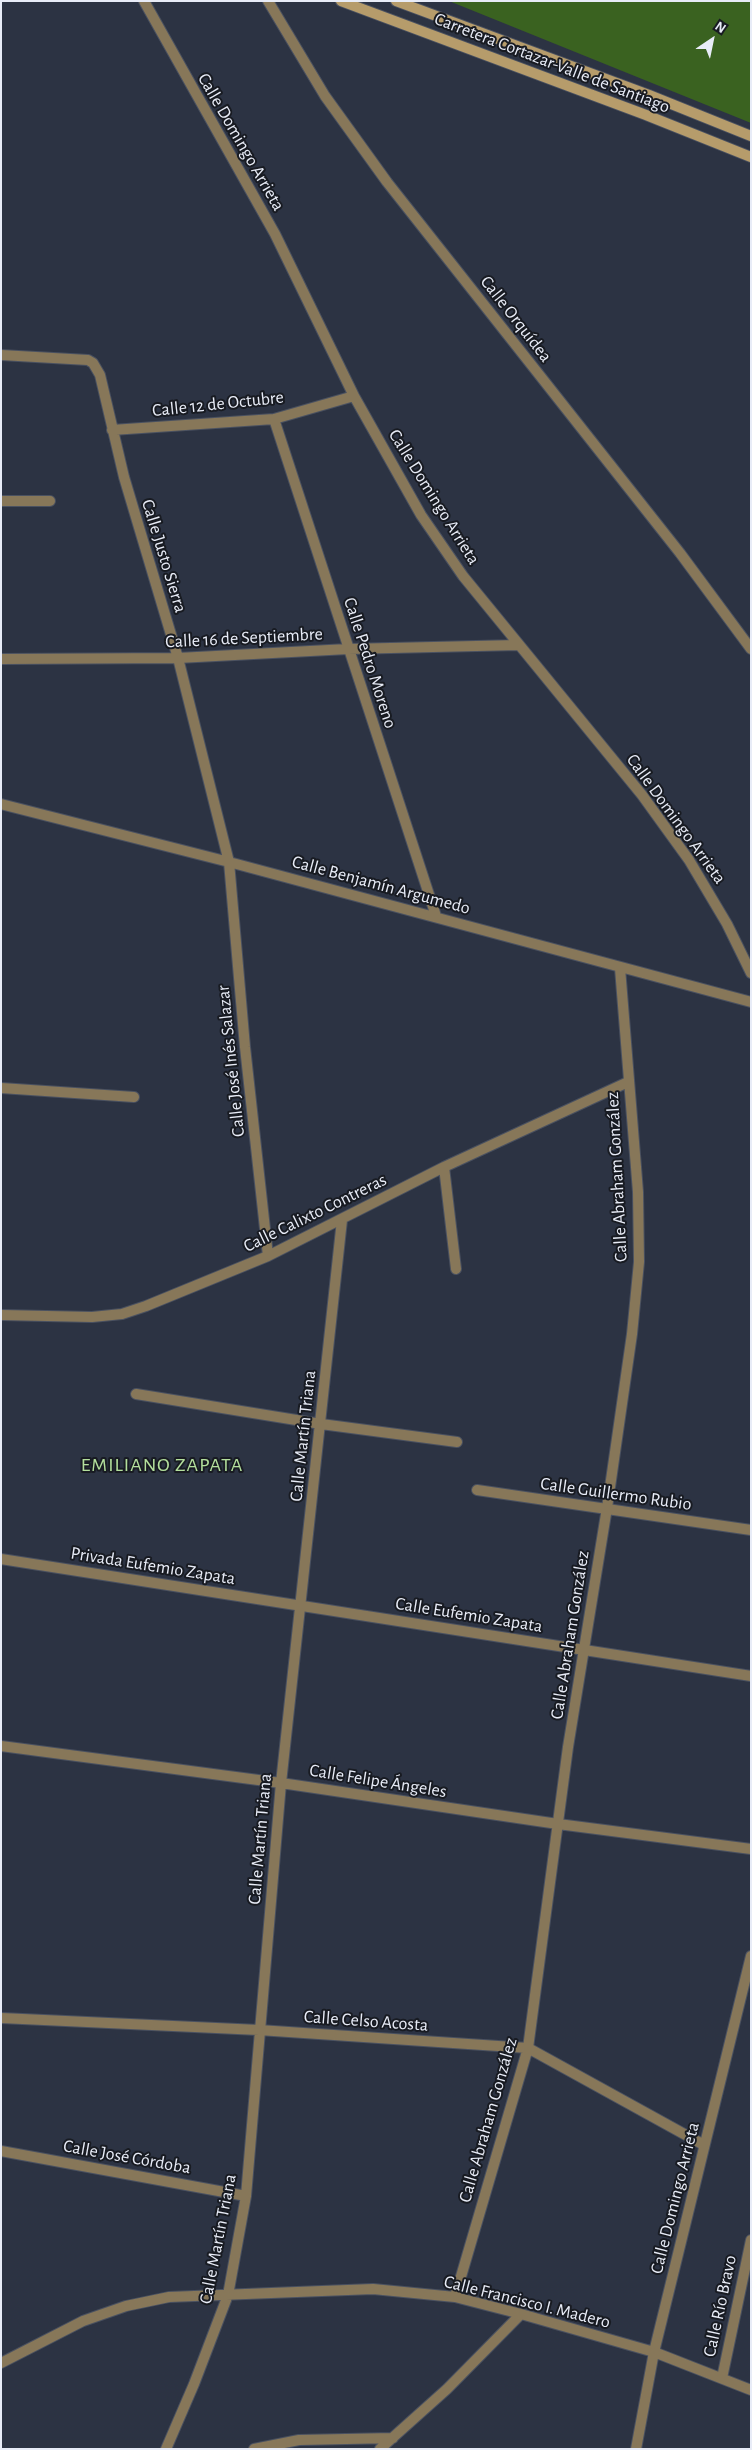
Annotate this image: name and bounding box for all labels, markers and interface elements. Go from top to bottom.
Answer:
street label: Carretera Cortazar-Valle de Santiago [431,8,673,118]
north arrow [687,15,737,65]
text: N [712,19,728,36]
street label: Calle Domingo Arrieta [193,69,289,215]
street label: Calle Orquídea [476,271,556,367]
street label: Calle 12 de Octubre [151,386,285,422]
street label: Calle Domingo Arrieta [384,425,484,569]
street label: Calle Justo Sierra [137,497,191,615]
street label: Calle Pedro Moreno [339,595,401,731]
street label: Calle 16 de Septiembre [165,623,323,653]
street label: Calle Domingo Arrieta [622,750,730,888]
street label: Calle Benjamín Argumedo [290,851,472,919]
street label: Calle José Inés Salazar [212,984,250,1138]
street label: Calle Abraham González [602,1091,632,1263]
street label: Calle Calixto Contreras [240,1169,390,1257]
street label: Calle Martín Triana [285,1369,321,1503]
district label: EMILIANO ZAPATA [79,1453,245,1477]
street label: Calle Guillermo Rubio [539,1473,693,1515]
street label: Privada Eufemio Zapata [69,1542,237,1590]
street label: Calle Abraham González [546,1549,594,1721]
street label: Calle Eufemio Zapata [394,1593,544,1637]
street label: Calle Felipe Ángeles [308,1759,448,1803]
street label: Calle Martín Triana [244,1772,276,1906]
street label: Calle Celso Acosta [303,2006,429,2036]
street label: Calle Abraham González [454,2035,522,2205]
street label: Calle Domingo Arrieta [646,2120,704,2276]
street label: Calle José Córdoba [62,2135,192,2179]
street label: Calle Martín Triana [195,2172,241,2306]
street label: Calle Río Bravo [699,2253,741,2359]
street label: Calle Francisco I. Madero [442,2271,612,2333]

